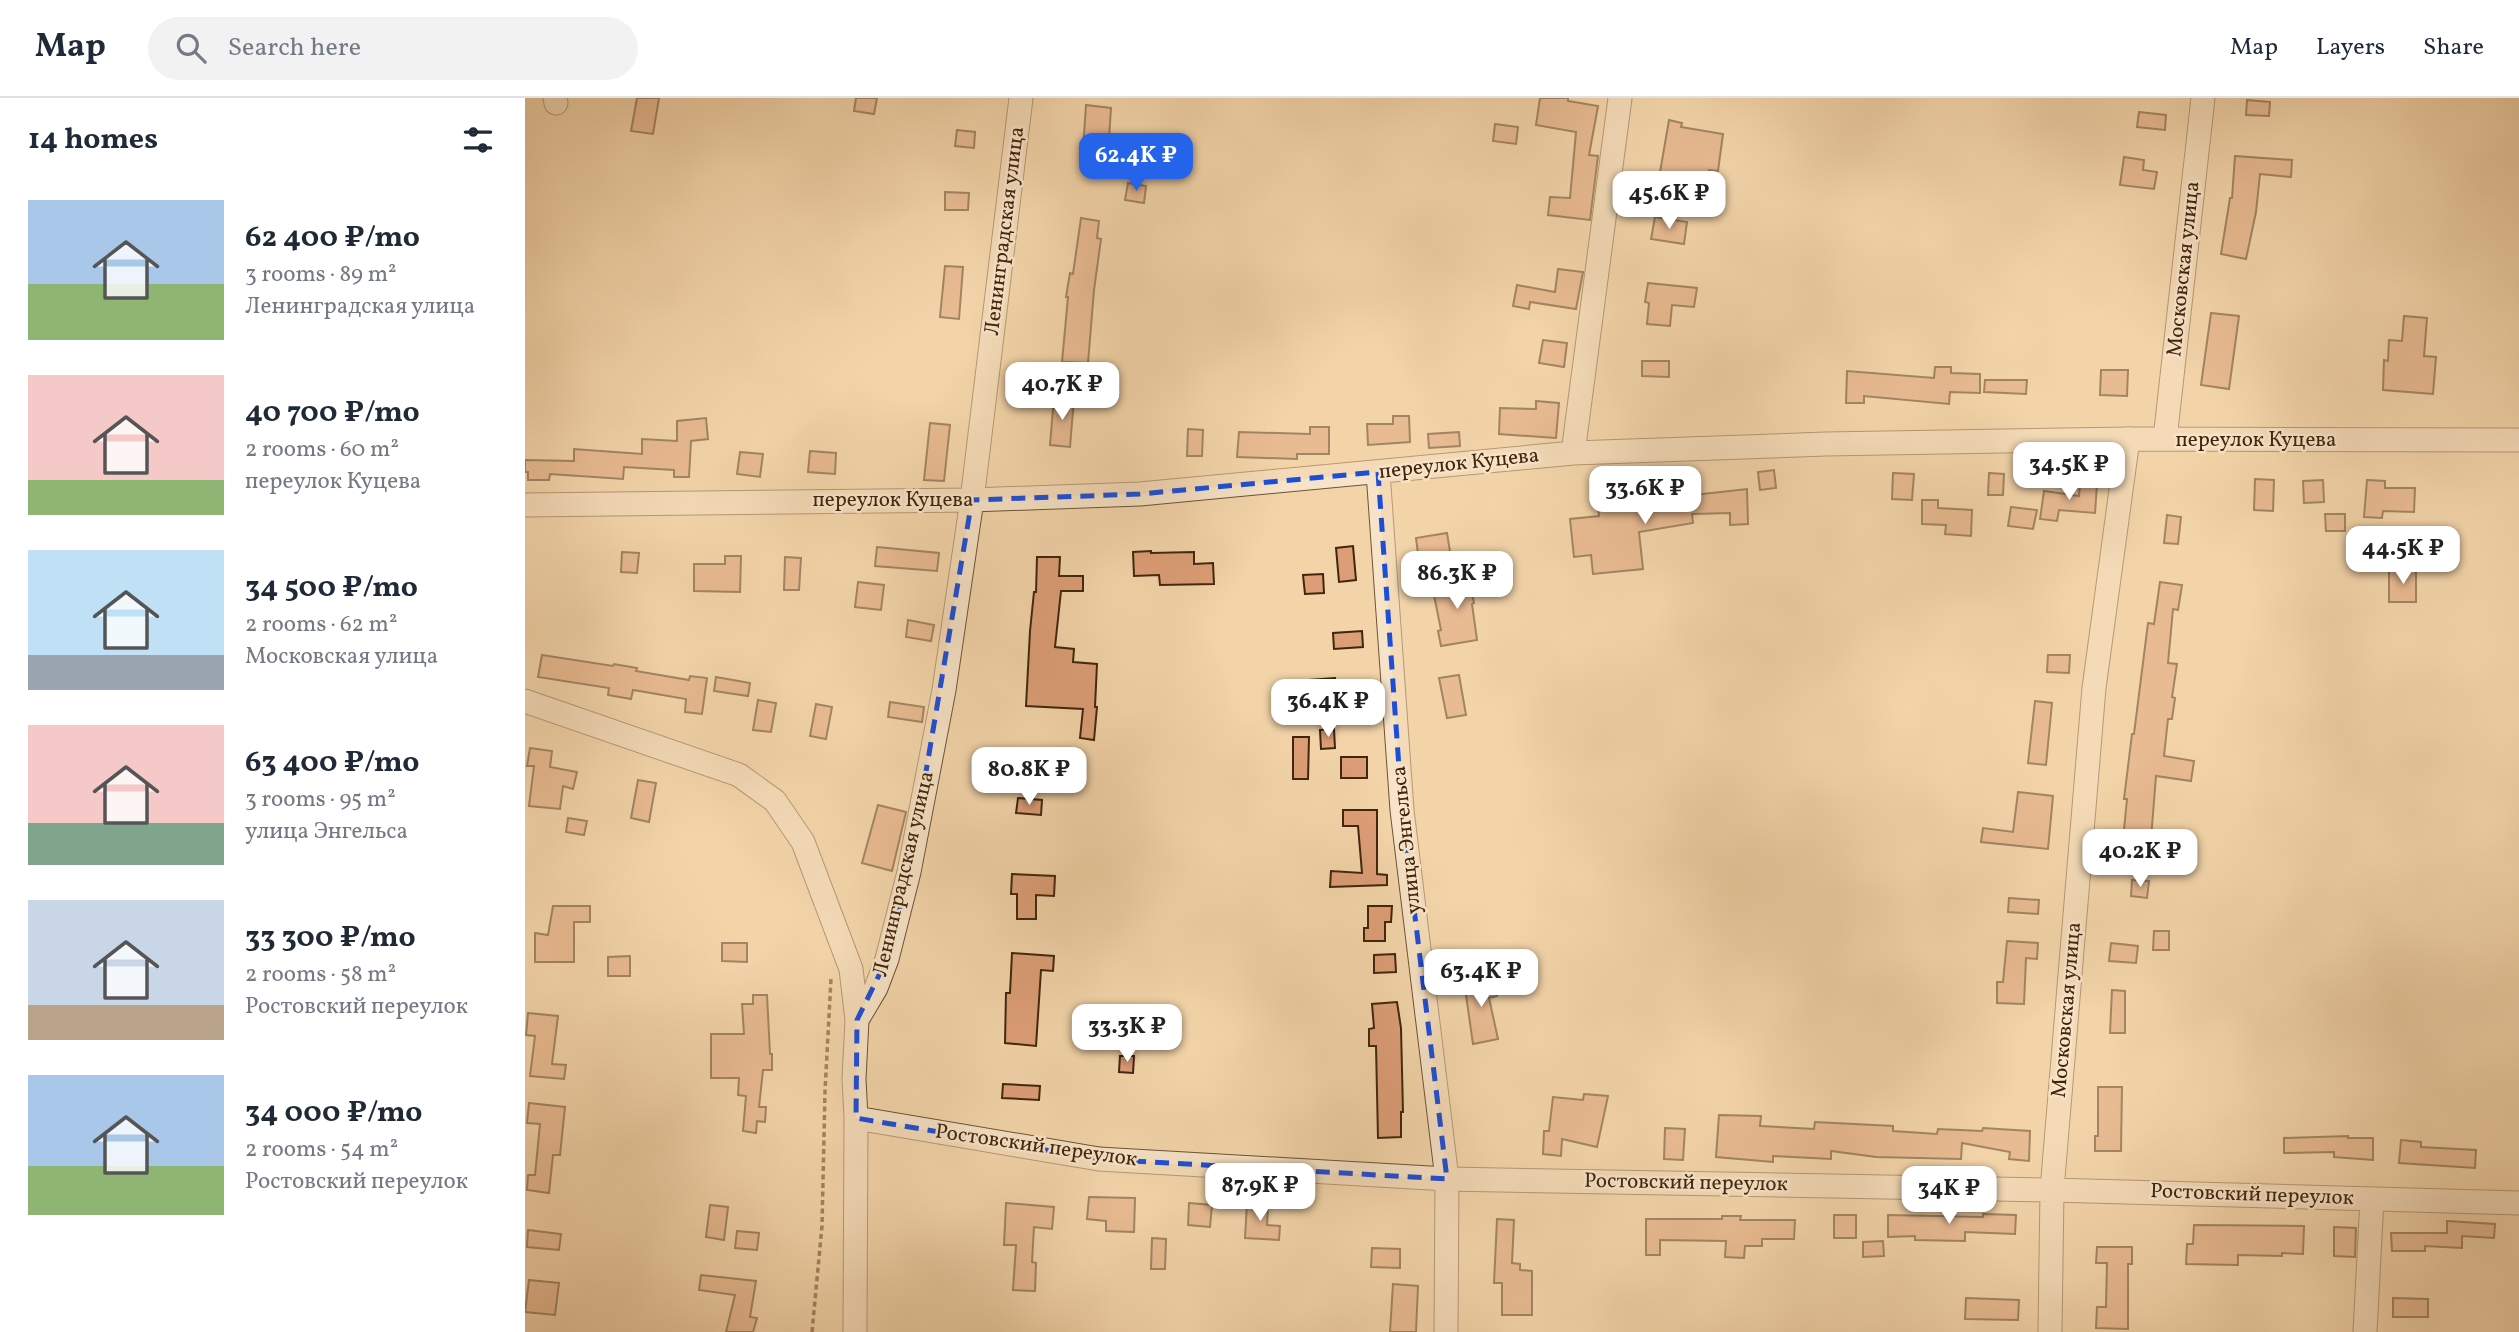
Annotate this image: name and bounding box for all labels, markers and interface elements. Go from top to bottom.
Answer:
search box [148,17,638,80]
text: Map [35,25,106,71]
icon: search [172,29,210,67]
text: Search here [228,30,361,66]
text: Map [2230,31,2278,65]
text: Layers [2316,31,2385,65]
text: Share [2423,31,2484,65]
text: 14 homes [28,119,158,161]
icon: filters [459,121,497,159]
street label: Ленинградская улица [978,125,1032,337]
pin: 62.4K ₽ [1071,134,1201,193]
text: 62.4K ₽ [1095,140,1177,172]
pin: 45.6K ₽ [1604,172,1734,231]
text: 45.6K ₽ [1629,178,1709,210]
street label: Московская улица [2160,180,2208,358]
text: 62 400 ₽/mo [245,217,420,259]
icon: home [84,228,168,312]
text: 3 rooms · 89 m² [245,259,397,291]
text: Ленинградская улица [245,291,475,323]
pin: 40.7K ₽ [997,362,1127,422]
text: 40.7K ₽ [1021,369,1103,401]
text: 40 700 ₽/mo [245,392,420,434]
icon: home [84,403,168,487]
street label: переулок Куцева [2176,426,2336,455]
text: 2 rooms · 60 m² [245,434,399,466]
street label: переулок Куцева [1377,441,1541,487]
pin: 34.5K ₽ [2004,442,2134,502]
text: 34.5K ₽ [2029,449,2109,481]
text: переулок Куцева [245,466,421,498]
pin: 33.6K ₽ [1580,466,1710,526]
text: 33.6K ₽ [1605,473,1685,505]
street label: переулок Куцева [813,486,973,515]
pin: 44.5K ₽ [2338,526,2468,586]
text: 44.5K ₽ [2362,533,2444,565]
pin: 86.3K ₽ [1392,552,1522,611]
text: 86.3K ₽ [1417,558,1497,590]
text: 34 500 ₽/mo [245,567,418,609]
icon: home [84,578,168,662]
text: 2 rooms · 62 m² [245,609,397,641]
text: Московская улица [245,641,438,673]
pin: 36.4K ₽ [1263,680,1393,739]
text: 36.4K ₽ [1287,686,1369,718]
text: 63 400 ₽/mo [245,742,419,784]
pin: 80.8K ₽ [964,748,1094,807]
icon: home [84,753,168,837]
text: 80.8K ₽ [988,754,1070,786]
street label: улица Энгельса [1385,765,1429,915]
street label: Ленинградская улица [866,768,942,980]
text: 3 rooms · 95 m² [245,784,396,816]
text: улица Энгельса [245,816,408,848]
pin: 40.2K ₽ [2075,830,2205,889]
text: 40.2K ₽ [2098,836,2182,868]
text: 33 300 ₽/mo [245,917,416,959]
street label: Московская улица [2045,921,2089,1099]
icon: home [84,928,168,1012]
pin: 63.4K ₽ [1416,950,1546,1009]
text: 63.4K ₽ [1440,956,1522,988]
text: 2 rooms · 58 m² [245,959,396,991]
text: Ростовский переулок [245,991,468,1023]
pin: 33.3K ₽ [1062,1004,1192,1064]
text: 33.3K ₽ [1088,1011,1166,1043]
text: 34 000 ₽/mo [245,1092,422,1134]
icon: home [84,1103,168,1187]
street label: Ростовский переулок [933,1117,1139,1175]
text: 2 rooms · 54 m² [245,1134,398,1166]
pin: 87.9K ₽ [1195,1164,1325,1223]
text: Ростовский переулок [245,1166,468,1198]
pin: 34K ₽ [1900,1166,1998,1226]
street label: Ростовский переулок [1584,1167,1788,1199]
text: 87.9K ₽ [1221,1170,1299,1202]
text: 34K ₽ [1918,1173,1980,1205]
street label: Ростовский переулок [2150,1177,2354,1213]

